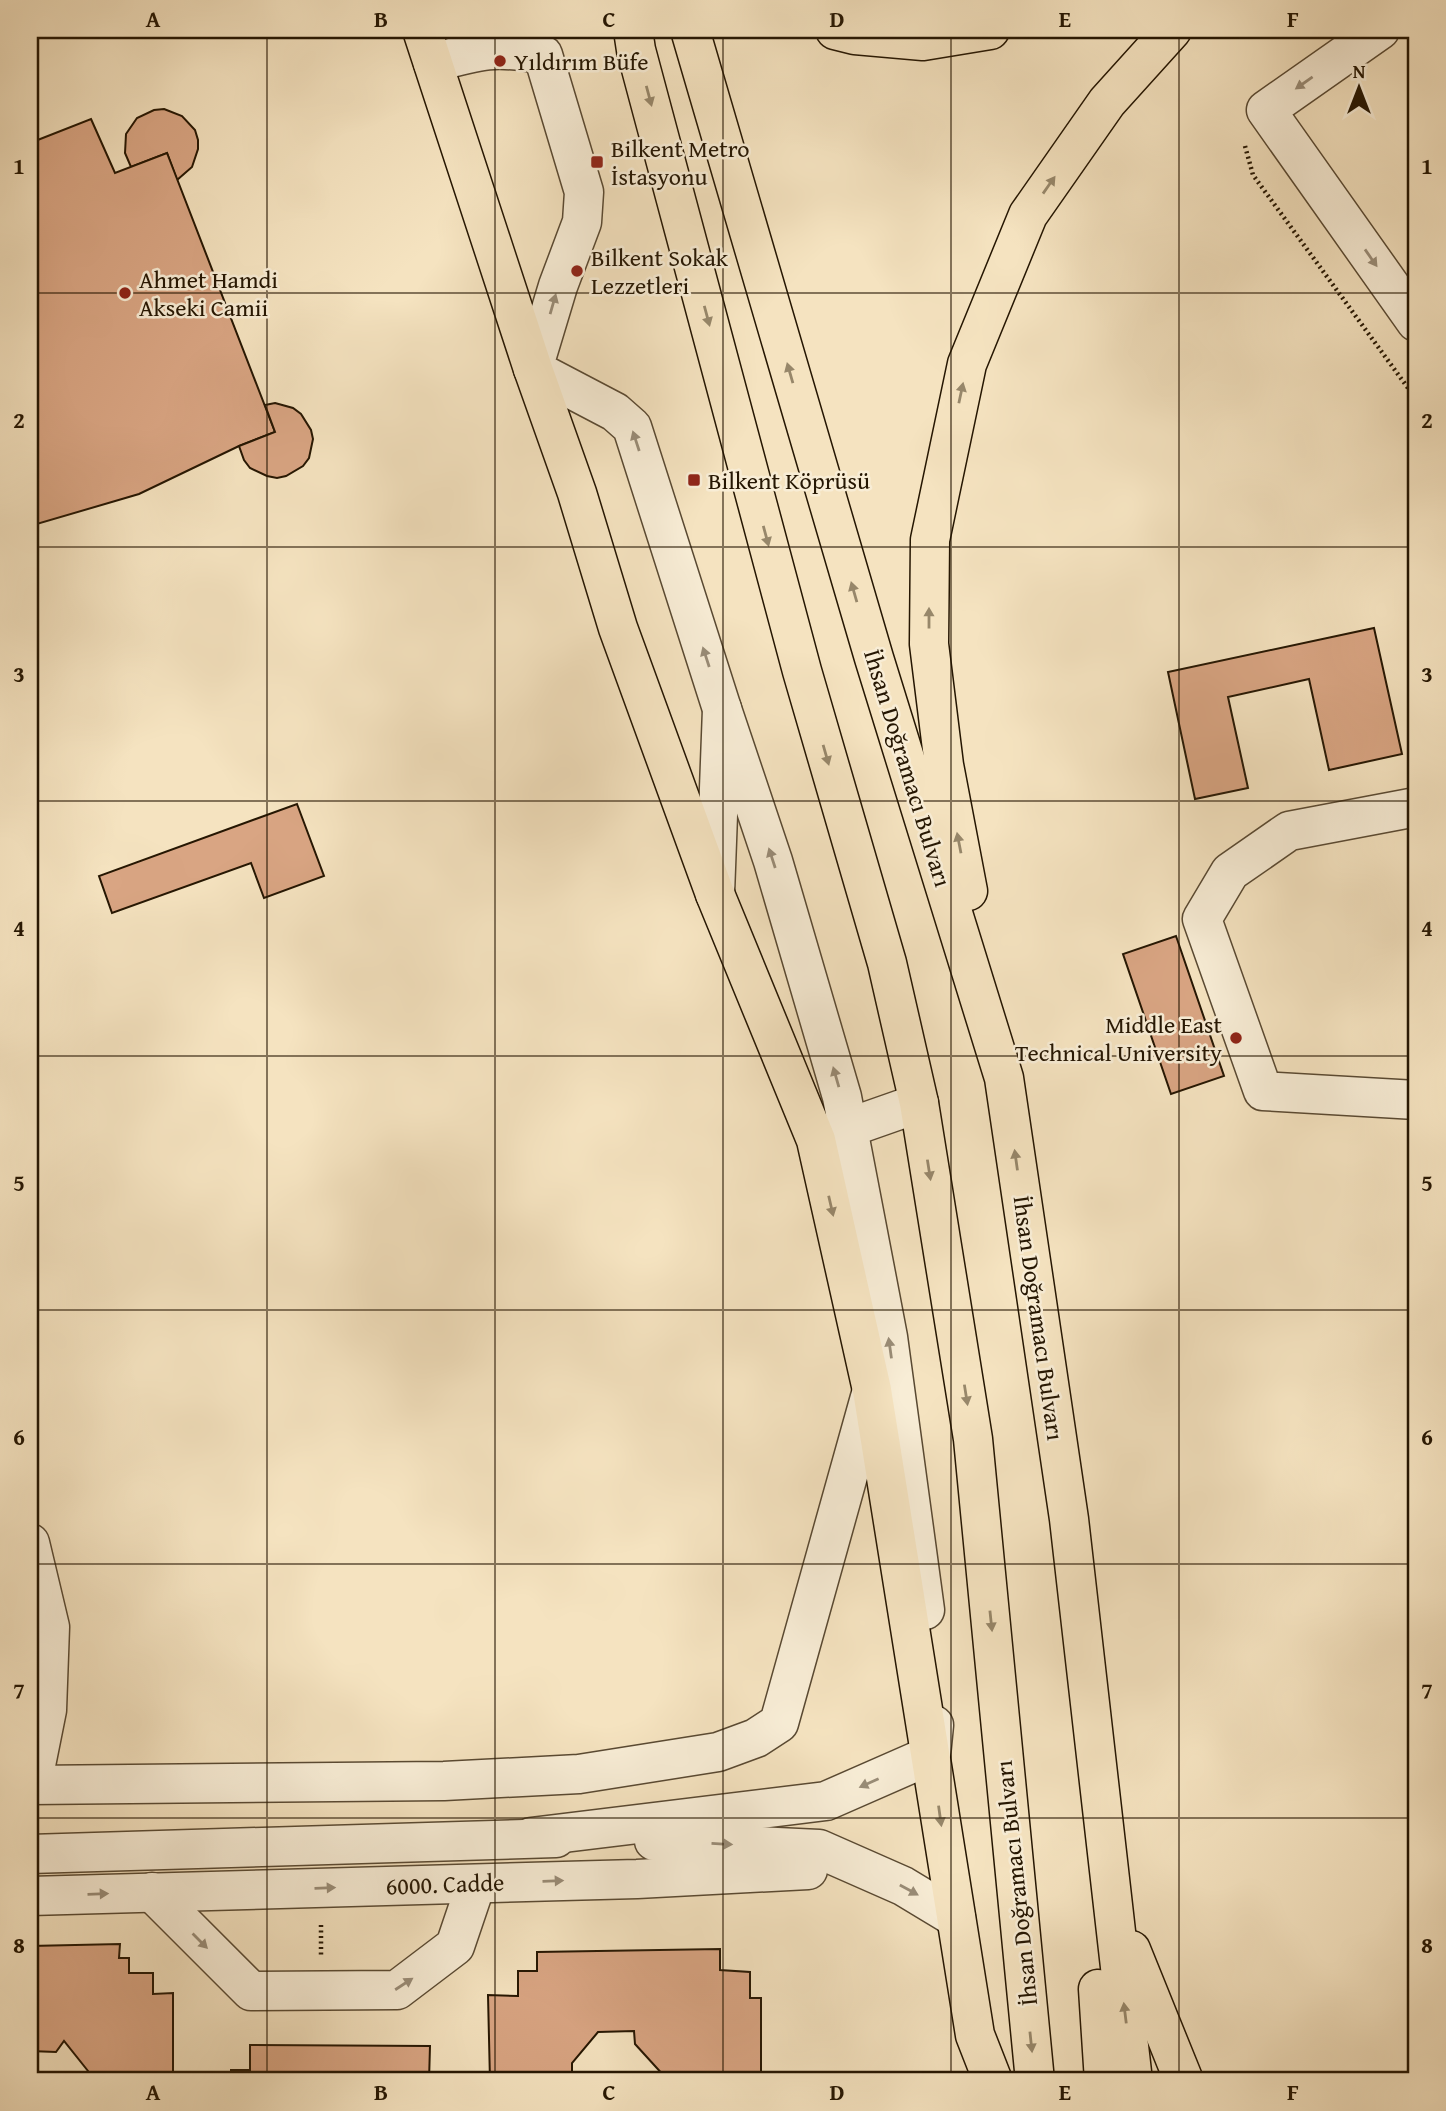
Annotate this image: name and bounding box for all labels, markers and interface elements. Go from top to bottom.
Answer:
text: A [146,2,161,35]
text: B [374,2,388,35]
text: C [602,2,616,35]
text: D [830,2,845,35]
text: E [1059,2,1071,35]
text: F [1287,2,1299,35]
place label: Yıldırım Büfe [514,44,649,79]
north arrow [1324,52,1394,122]
marker: Yıldırım Büfe [492,53,508,69]
text: N [1353,57,1366,85]
one-way arrow [1295,76,1313,90]
one-way arrow [644,86,654,107]
place label: Bilkent Metro İstasyonu [611,131,749,194]
text: 1 [13,149,25,182]
text: 1 [1421,149,1433,182]
marker: Bilkent Metro İstasyonu [589,154,605,170]
one-way arrow [1042,176,1056,194]
place label: Bilkent Sokak Lezzetleri [591,240,729,303]
one-way arrow [1364,249,1378,267]
place label: Ahmet Hamdi Akseki Camii [139,262,278,325]
marker: Bilkent Sokak Lezzetleri [569,263,585,279]
marker: Ahmet Hamdi Akseki Camii [117,285,133,301]
one-way arrow [548,293,558,314]
one-way arrow [702,305,713,327]
one-way arrow [785,363,795,384]
one-way arrow [955,382,966,404]
text: 2 [13,403,25,436]
text: 2 [1421,403,1433,436]
one-way arrow [631,430,641,451]
place label: Bilkent Köprüsü [708,463,870,498]
marker: Bilkent Köprüsü [686,472,702,488]
one-way arrow [761,526,771,547]
one-way arrow [849,581,859,602]
one-way arrow [923,606,935,628]
street label: İhsan Doğramacı Bulvarı [855,645,961,891]
one-way arrow [700,647,710,668]
text: 3 [13,657,25,690]
text: 3 [1421,657,1433,690]
one-way arrow [822,745,832,766]
one-way arrow [953,832,964,854]
one-way arrow [767,848,777,869]
text: 4 [13,911,25,944]
text: 4 [1421,911,1433,944]
place label: Middle East Technical University [1015,1007,1223,1070]
marker: Middle East Technical University [1228,1030,1244,1046]
one-way arrow [831,1066,841,1087]
one-way arrow [1011,1149,1022,1171]
one-way arrow [924,1159,935,1181]
text: 5 [13,1166,25,1199]
text: 5 [1421,1166,1433,1199]
street label: İhsan Doğramacı Bulvarı [1005,1193,1074,1443]
one-way arrow [826,1195,837,1217]
one-way arrow [884,1337,895,1359]
one-way arrow [961,1384,972,1406]
text: 6 [13,1420,25,1453]
text: 6 [1421,1420,1433,1453]
one-way arrow [985,1610,996,1632]
text: 7 [13,1674,25,1707]
text: 7 [1421,1674,1433,1707]
street label: İhsan Doğramacı Bulvarı [986,1758,1046,2007]
one-way arrow [858,1778,879,1789]
one-way arrow [935,1805,946,1827]
one-way arrow [711,1838,733,1849]
street label: 6000. Cadde [385,1864,505,1904]
one-way arrow [542,1876,564,1887]
one-way arrow [315,1882,337,1893]
one-way arrow [899,1884,919,1896]
one-way arrow [87,1888,109,1899]
text: 8 [13,1928,25,1961]
text: 8 [1421,1928,1433,1961]
one-way arrow [191,1932,208,1948]
one-way arrow [394,1977,414,1990]
one-way arrow [1120,2002,1131,2024]
one-way arrow [1026,2031,1037,2053]
text: A [146,2075,161,2108]
text: B [374,2075,388,2108]
text: C [602,2075,616,2108]
text: D [830,2075,845,2108]
text: E [1059,2075,1071,2108]
text: F [1287,2075,1299,2108]

